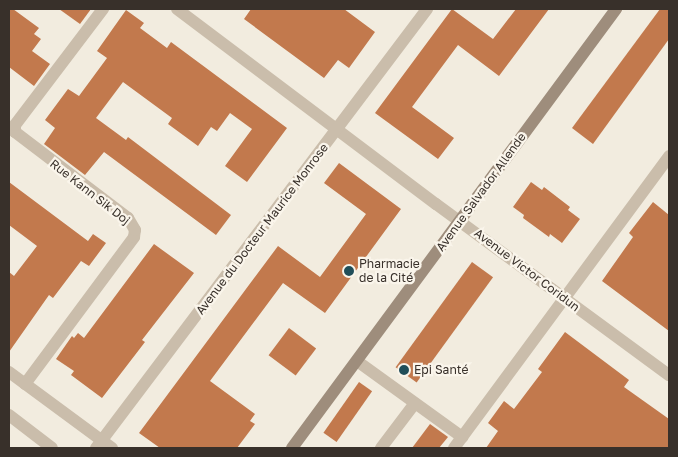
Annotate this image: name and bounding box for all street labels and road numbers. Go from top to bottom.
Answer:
street label: Avenue Salvador Allende [433,130,529,254]
street label: Avenue du Docteur Maurice Monrose [193,141,331,317]
street label: Rue Kann Sik Doj [47,156,133,228]
street label: Avenue Victor Coridun [472,226,582,314]

